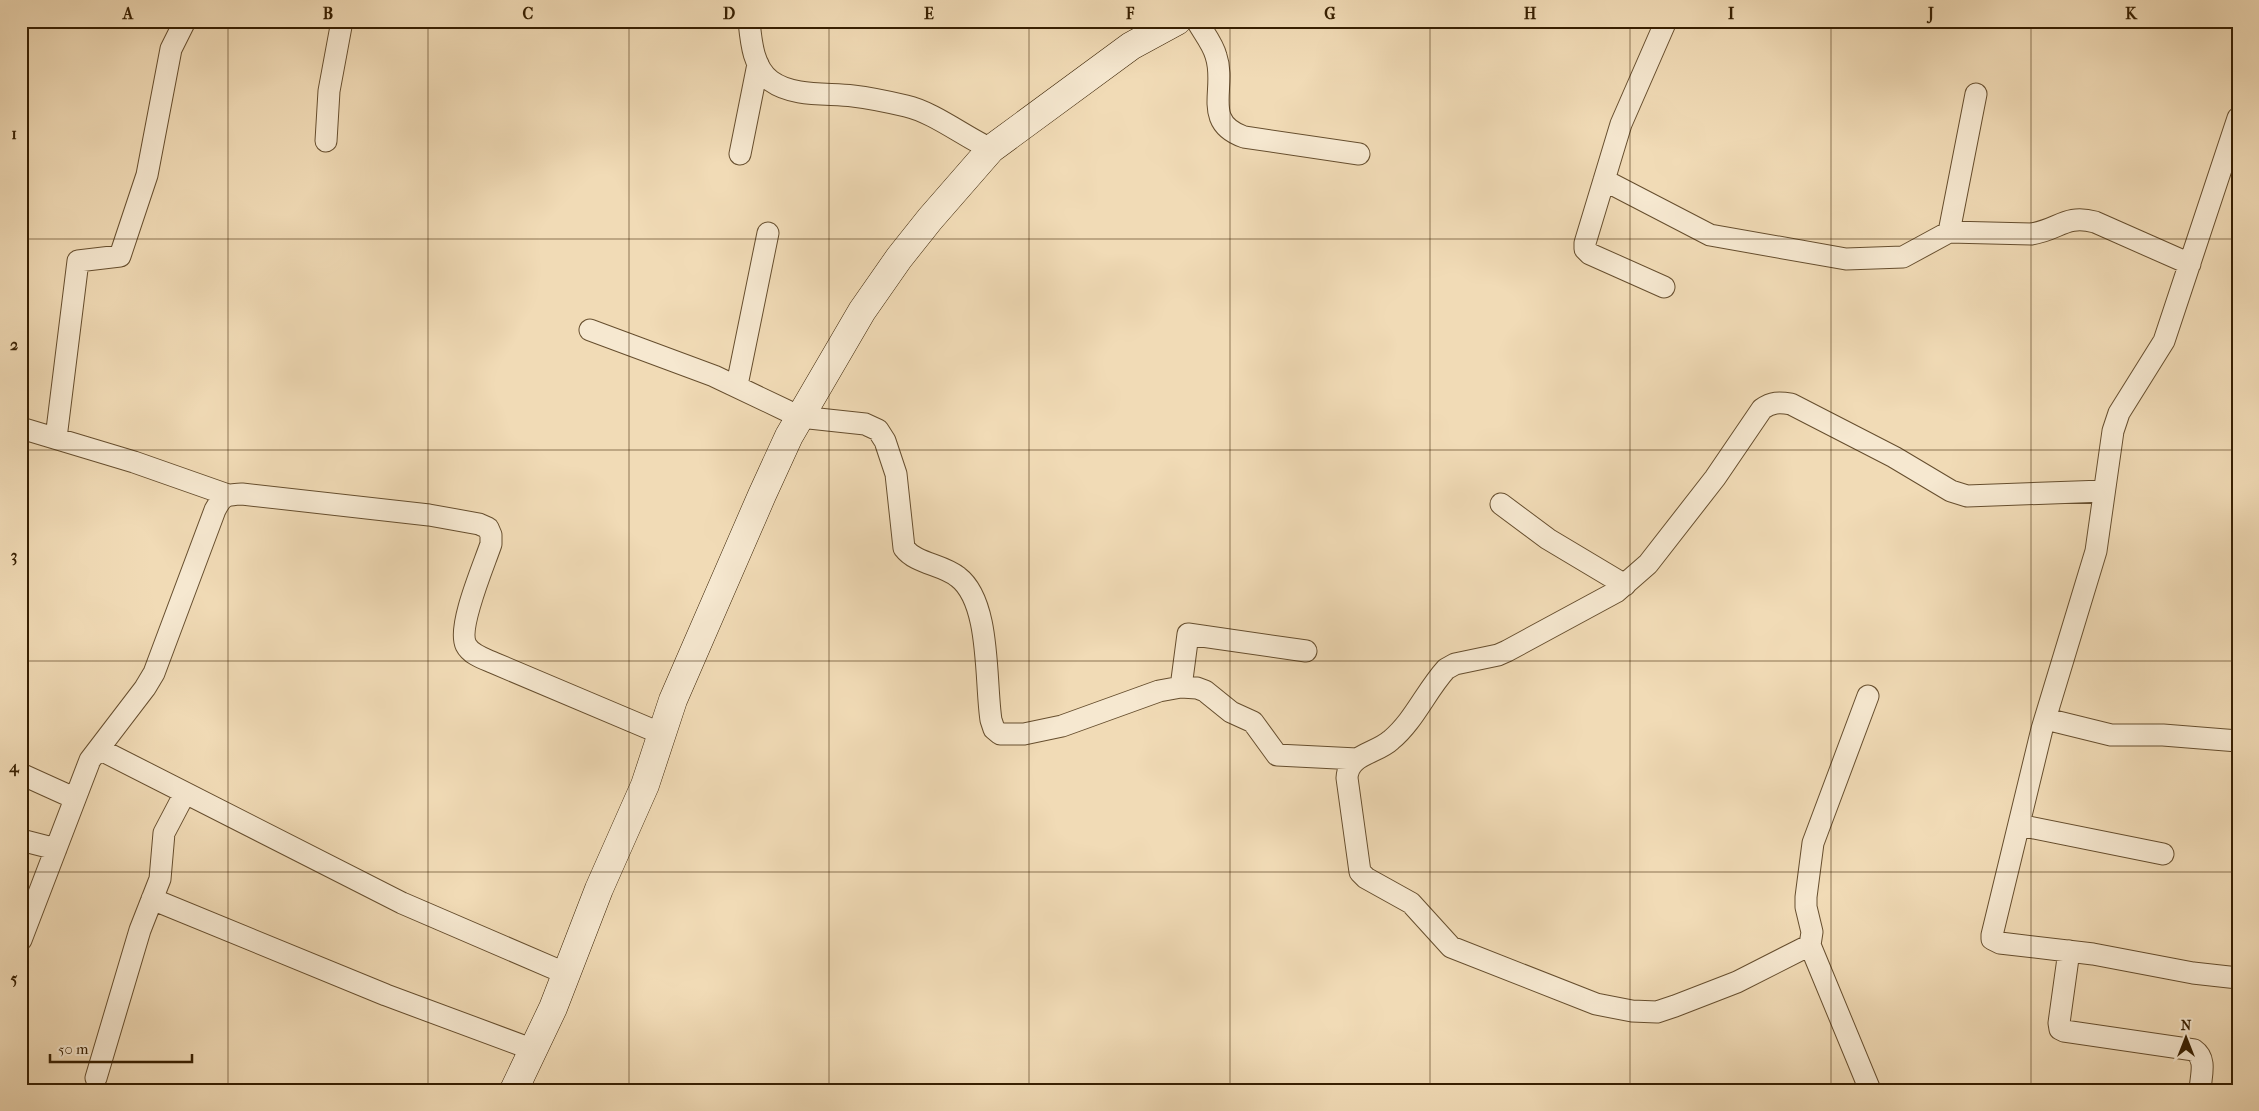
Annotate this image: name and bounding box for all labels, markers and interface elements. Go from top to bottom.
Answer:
text: A [122,4,134,23]
text: B [323,4,333,23]
text: C [523,4,534,23]
text: D [723,4,735,23]
text: E [924,4,934,23]
text: F [1125,4,1135,23]
text: G [1324,4,1336,23]
text: H [1524,4,1537,23]
text: I [1728,4,1735,23]
text: J [1926,4,1934,24]
text: K [2125,4,2138,23]
text: 1 [11,124,17,143]
text: 2 [10,335,18,354]
text: 3 [11,546,17,566]
text: 4 [8,757,20,777]
text: 5 [11,969,18,988]
north arrow [2162,1014,2212,1064]
text: N [2181,1017,2192,1034]
scale bar [50,1031,192,1063]
text: 50 m [58,1040,89,1058]

